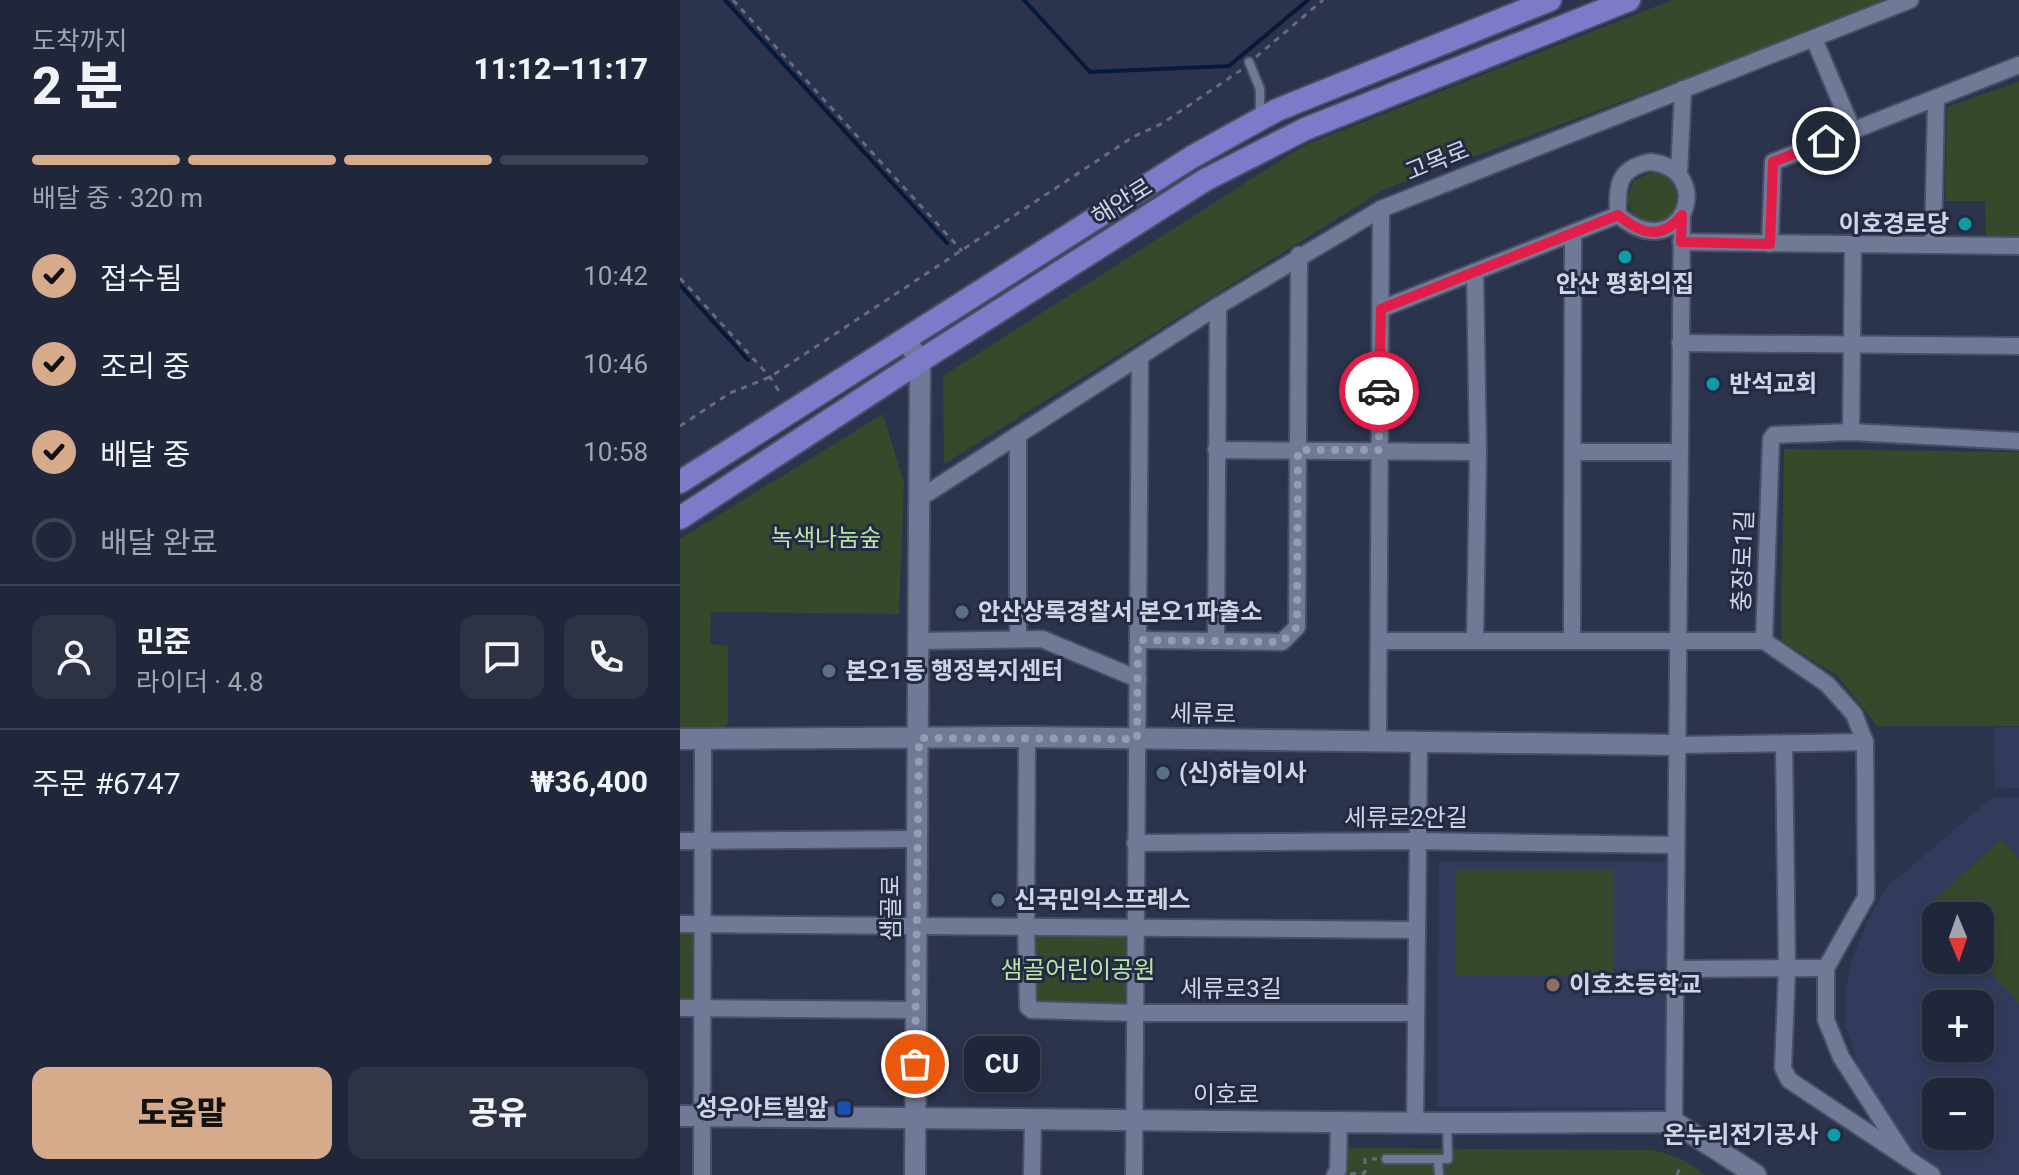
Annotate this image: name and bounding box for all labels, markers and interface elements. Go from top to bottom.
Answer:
text: 도착까지 [32,26,128,56]
text: 11:12–11:17 [473,51,648,86]
text: 2 분 [32,56,123,117]
pin [1792,107,1860,175]
icon: home [1804,119,1848,163]
street label: 고목로 [1401,136,1473,186]
street label: 해안로 [1086,173,1158,231]
text: 배달 중 · 320 m [32,183,203,213]
place label: 이호경로당 [1839,210,1949,238]
marker: 이호경로당 [1956,215,1974,233]
marker: 안산 평화의집 [1616,248,1634,266]
icon: check [32,254,76,298]
text: 접수됨 [100,261,183,296]
text: 10:42 [583,261,648,291]
place label: 안산 평화의집 [1556,270,1694,298]
icon: check [32,342,76,386]
text: 조리 중 [100,349,190,384]
text: 10:46 [583,349,648,379]
courier [1339,351,1419,431]
icon: car [1357,369,1401,413]
place label: 반석교회 [1729,370,1817,398]
marker: 반석교회 [1704,375,1722,393]
icon: check [32,430,76,474]
text: 배달 중 [100,437,190,472]
text: 10:58 [583,437,648,467]
street label: 충장로1길 [1727,510,1759,612]
park label: 녹색나눔숲 [771,524,881,552]
text: 배달 완료 [100,525,218,560]
place label: 안산상록경찰서 본오1파출소 [978,598,1263,626]
marker: 안산상록경찰서 본오1파출소 [953,603,971,621]
button: person [32,615,116,699]
button: chat [460,615,544,699]
button: phone [564,615,648,699]
text: 민준 [136,624,191,659]
place label: 본오1동 행정복지센터 [845,657,1063,685]
marker: 본오1동 행정복지센터 [820,662,838,680]
text: 라이더 · 4.8 [136,667,264,697]
street label: 세류로 [1170,699,1236,729]
place label: (신)하늘이사 [1179,759,1306,787]
text: ₩36,400 [530,764,648,799]
marker: (신)하늘이사 [1154,764,1172,782]
text: 주문 #6747 [32,766,181,801]
street label: 세류로2안길 [1344,804,1468,832]
street label: 샘골로 [877,875,905,941]
place label: 신국민익스프레스 [1014,886,1191,914]
marker: 신국민익스프레스 [989,891,1007,909]
north arrow [1922,902,1994,974]
map controls [1922,902,1994,1150]
park label: 샘골어린이공원 [1001,956,1155,984]
place label: 이호초등학교 [1569,971,1701,999]
street label: 세류로3길 [1180,975,1282,1003]
marker: 이호초등학교 [1544,976,1562,994]
button: + [1922,990,1994,1062]
pin [881,1030,949,1098]
callout: CU [963,1036,1039,1092]
icon: bag [893,1042,937,1086]
text: CU [985,1049,1019,1079]
button: 도움말 [32,1067,332,1159]
button: 공유 [348,1067,648,1159]
button: − [1922,1078,1994,1150]
street label: 이호로 [1193,1081,1259,1109]
place label: 성우아트빌앞 [696,1094,828,1122]
marker: 성우아트빌앞 [835,1099,853,1117]
place label: 온누리전기공사 [1663,1121,1818,1149]
marker: 온누리전기공사 [1825,1126,1843,1144]

